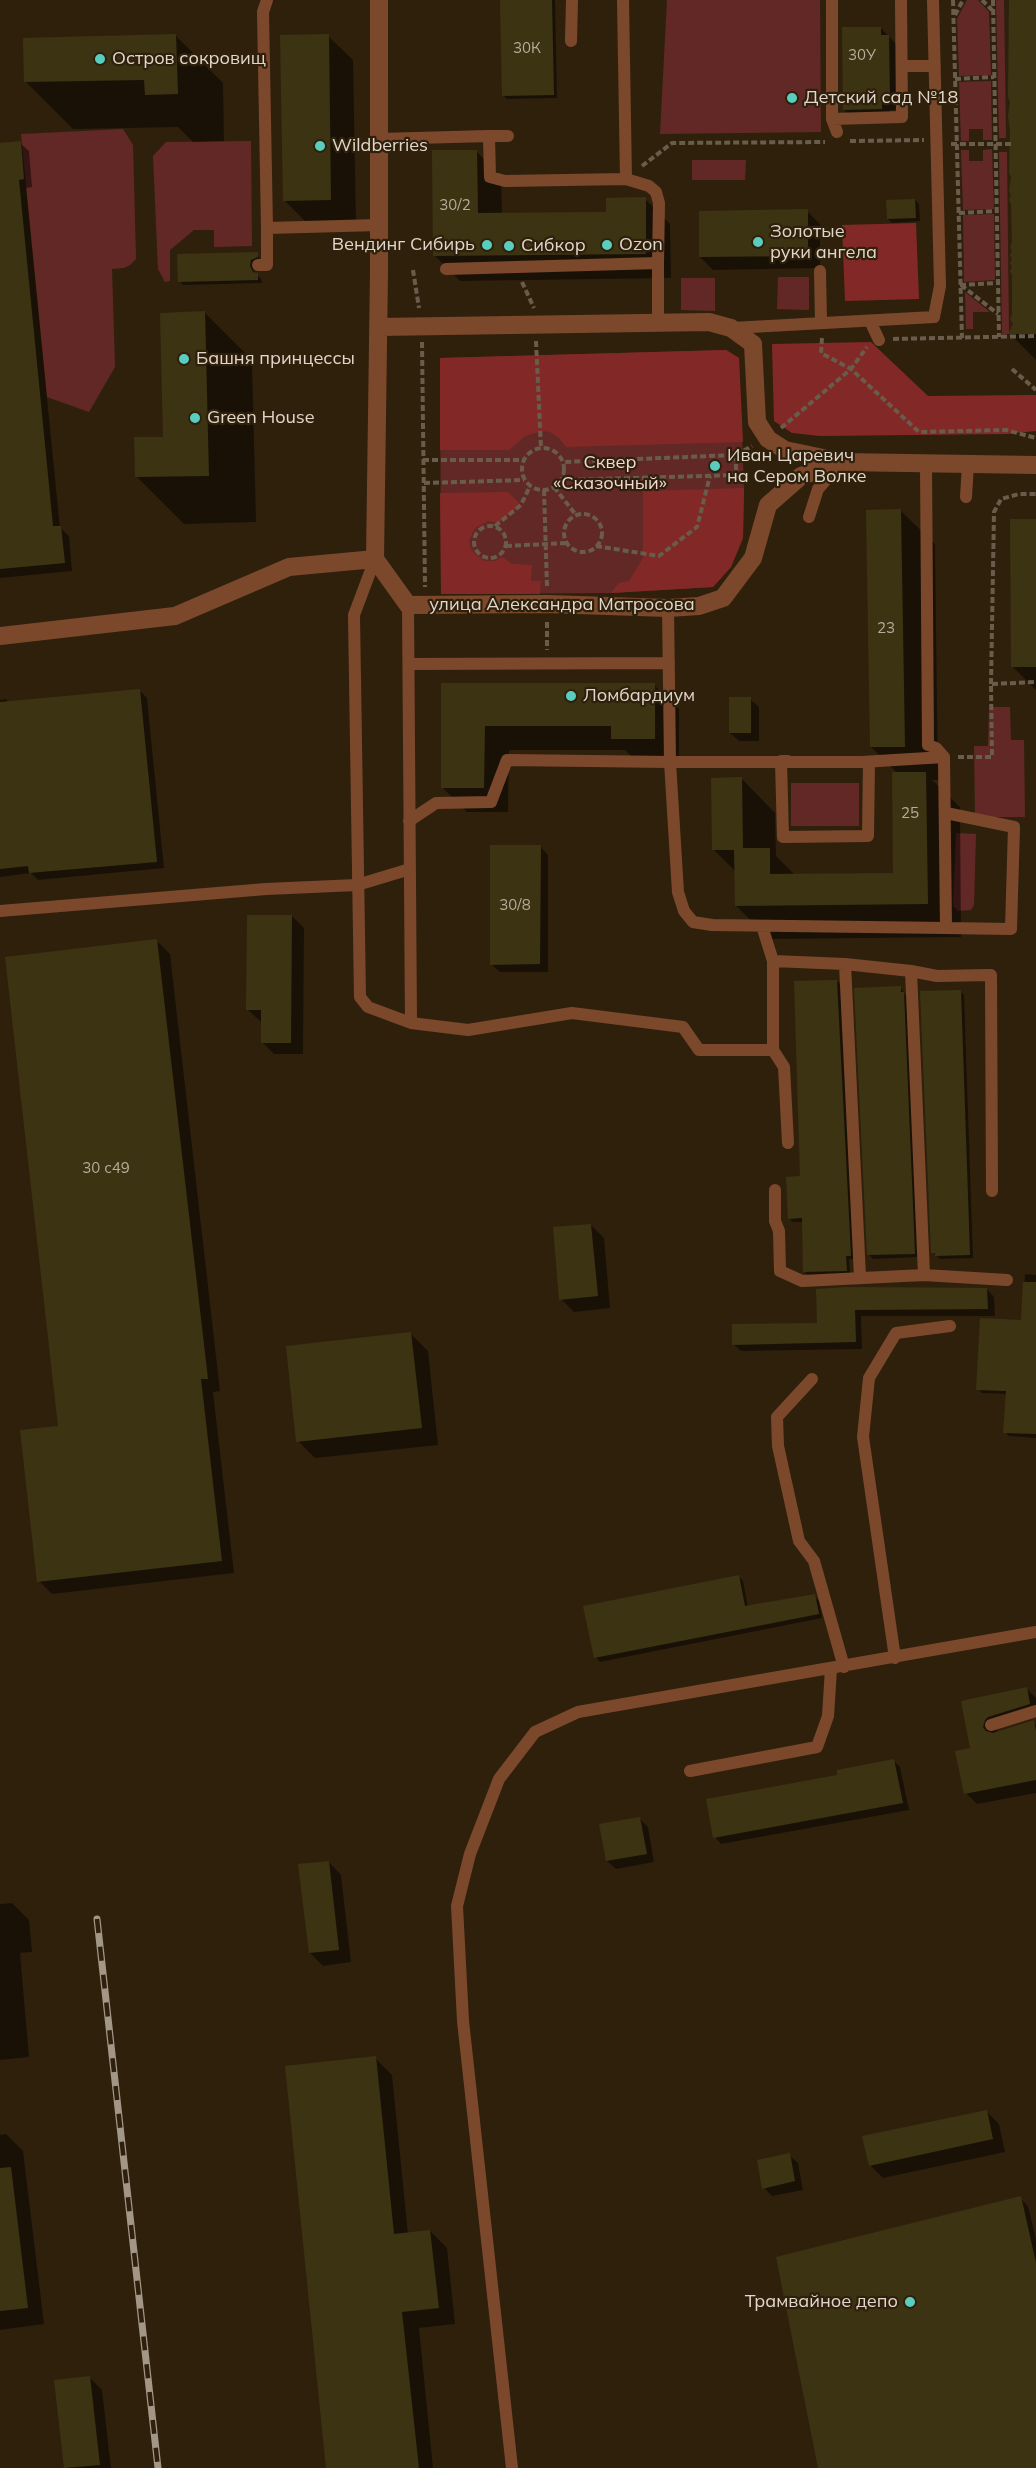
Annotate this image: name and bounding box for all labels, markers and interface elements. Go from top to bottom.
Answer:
house number: 30К [513,39,541,57]
house number: 30У [848,46,876,64]
place label: Остров сокровищ [112,48,266,70]
marker: Остров сокровищ [93,52,107,66]
place label: Детский сад №18 [804,87,958,109]
marker: Детский сад №18 [785,91,799,105]
place label: Wildberries [332,135,428,157]
marker: Wildberries [313,139,327,153]
house number: 30/2 [439,196,471,214]
place label: Золотые руки ангела [770,221,877,264]
place label: Вендинг Сибирь [332,234,475,256]
place label: Ozon [619,234,663,256]
place label: Сибкор [521,235,586,257]
marker: Золотые руки ангела [751,235,765,249]
marker: Вендинг Сибирь [480,238,494,252]
marker: Ozon [600,238,614,252]
marker: Сибкор [502,239,516,253]
place label: Башня принцессы [196,348,355,370]
marker: Башня принцессы [177,352,191,366]
place label: Green House [207,407,315,429]
marker: Green House [188,411,202,425]
place label: Иван Царевич на Сером Волке [727,445,867,488]
park label: Сквер «Сказочный» [553,452,667,494]
marker: Иван Царевич на Сером Волке [708,459,722,473]
street label: улица Александра Матросова [429,594,695,616]
house number: 23 [877,619,895,637]
place label: Ломбардиум [583,685,695,707]
marker: Ломбардиум [564,689,578,703]
house number: 25 [901,804,919,822]
house number: 30/8 [499,896,531,914]
house number: 30 с49 [82,1159,130,1177]
place label: Трамвайное депо [745,2291,898,2313]
marker: Трамвайное депо [903,2295,917,2309]

